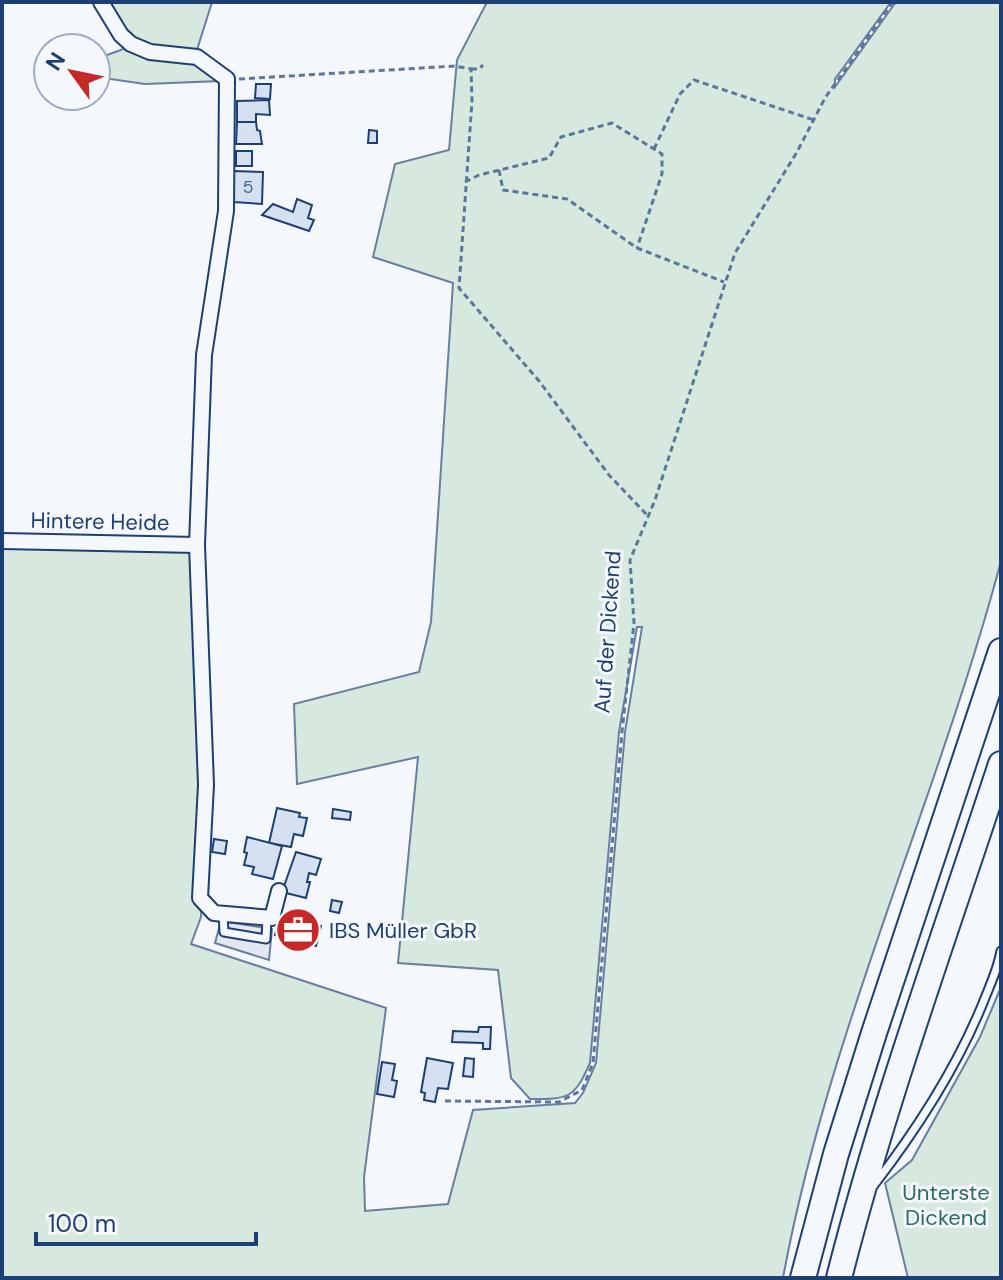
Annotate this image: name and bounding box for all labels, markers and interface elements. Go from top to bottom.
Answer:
north arrow [32,32,112,112]
text: N [39,47,72,76]
house number: 5 [243,175,253,199]
street label: Hintere Heide [30,506,170,537]
street label: Auf der Dickend [587,550,628,714]
office icon: IBS Müller GbR [274,906,322,954]
place label: IBS Müller GbR [329,916,477,945]
park label: Unterste Dickend [902,1178,990,1232]
scale bar [36,1196,256,1246]
text: 100 m [48,1208,116,1239]

